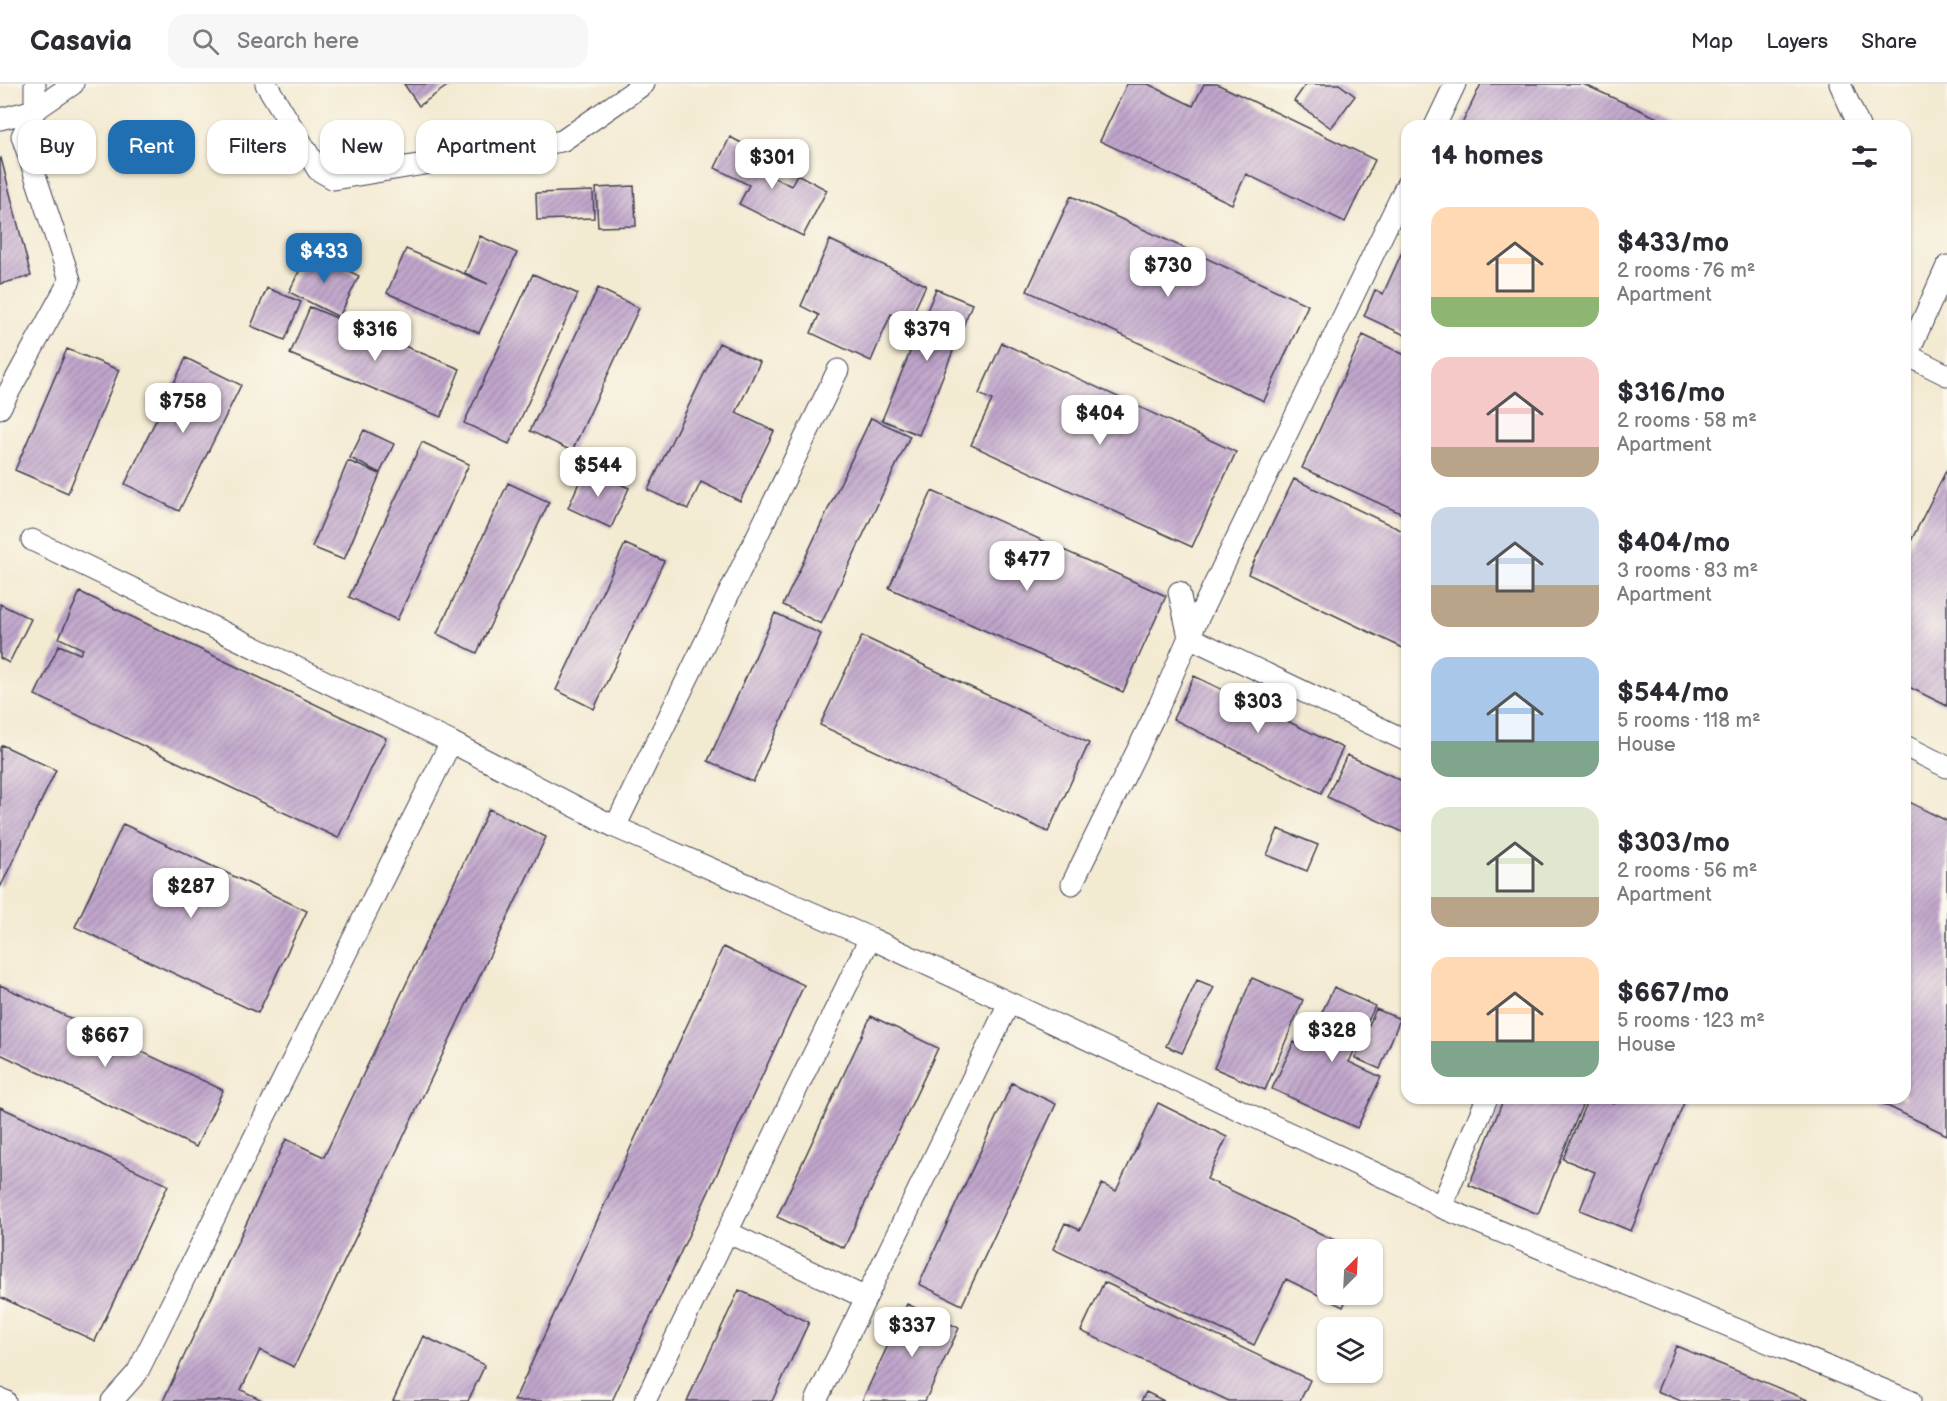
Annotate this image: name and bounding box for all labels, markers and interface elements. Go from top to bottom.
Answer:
search box [168,14,588,68]
text: Casavia [30,25,132,58]
icon: search [189,25,222,58]
text: Search here [237,28,359,55]
text: Map [1691,29,1733,54]
text: Layers [1766,29,1828,54]
text: Share [1861,29,1917,54]
chip: Buy [18,120,96,174]
chip: Rent [108,120,195,174]
chip: Filters [207,120,308,174]
chip: New [320,120,404,174]
chip: Apartment [416,120,557,174]
pin: $301 [736,139,808,190]
icon: filters [1848,140,1881,173]
text: 14 homes [1431,141,1543,172]
text: $301 [749,146,795,170]
text: $433/mo [1617,228,1729,259]
icon: home [1479,231,1551,303]
pin: $433 [288,233,360,284]
text: $433 [300,240,348,264]
pin: $730 [1132,247,1204,298]
text: $730 [1144,254,1192,278]
text: 2 rooms · 76 m² [1617,259,1755,283]
text: Apartment [1617,283,1712,307]
pin: $316 [339,311,411,362]
pin: $379 [891,311,963,362]
text: $316 [352,318,398,342]
text: $379 [903,318,951,342]
text: $316/mo [1617,378,1725,409]
icon: home [1479,381,1551,453]
pin: $758 [147,383,219,434]
text: $758 [159,390,207,414]
pin: $404 [1064,395,1136,446]
text: $404 [1075,402,1125,426]
text: 2 rooms · 58 m² [1617,409,1757,433]
text: Apartment [1617,433,1712,457]
pin: $544 [562,447,634,498]
text: $544 [574,454,622,478]
text: $404/mo [1617,528,1730,559]
icon: home [1479,531,1551,603]
pin: $477 [991,541,1063,592]
text: $477 [1003,548,1051,572]
text: 3 rooms · 83 m² [1617,559,1758,583]
text: Apartment [1617,583,1712,607]
text: $544/mo [1617,678,1729,709]
icon: home [1479,681,1551,753]
pin: $303 [1222,683,1294,734]
text: $303 [1234,690,1283,714]
text: 5 rooms · 118 m² [1617,709,1761,733]
text: House [1617,733,1676,757]
text: $303/mo [1617,828,1730,859]
icon: home [1479,831,1551,903]
text: 2 rooms · 56 m² [1617,859,1757,883]
pin: $287 [155,868,227,919]
text: $287 [167,875,215,899]
text: Apartment [1617,883,1712,907]
text: $667/mo [1617,978,1729,1009]
icon: home [1479,981,1551,1053]
text: 5 rooms · 123 m² [1617,1009,1765,1033]
pin: $328 [1296,1012,1368,1063]
pin: $667 [69,1017,141,1068]
text: $328 [1308,1019,1356,1043]
text: $667 [81,1024,129,1048]
text: House [1617,1033,1676,1057]
north arrow [1317,1239,1383,1305]
map controls [1317,1239,1383,1383]
pin: $337 [876,1307,948,1358]
text: $337 [888,1314,936,1338]
button: layers [1317,1317,1383,1383]

